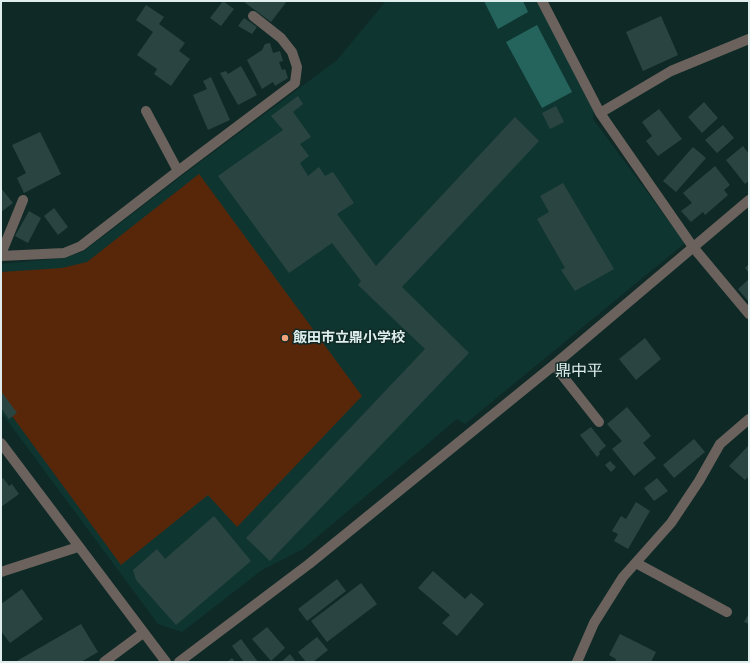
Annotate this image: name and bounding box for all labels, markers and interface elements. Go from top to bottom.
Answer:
place label: 飯田市立鼎小学校 [293,330,405,346]
marker: 飯田市立鼎小学校 [280,333,290,343]
district label: 鼎中平 [555,361,603,381]

